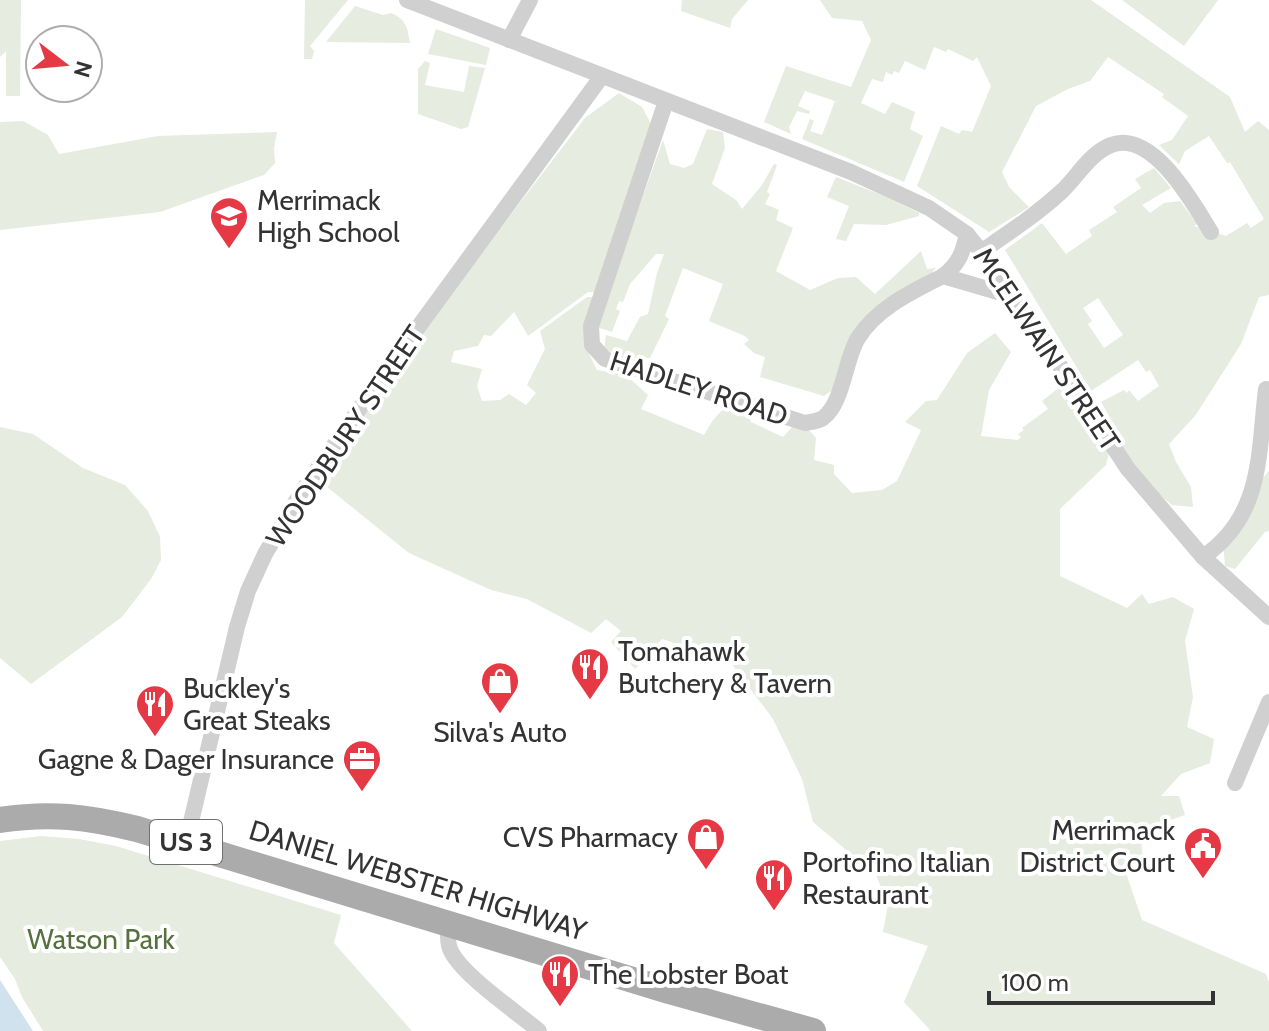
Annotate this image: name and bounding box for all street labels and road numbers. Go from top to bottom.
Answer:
street label: MCELWAIN STREET [966,241,1128,457]
street label: WOODBURY STREET [258,319,432,553]
street label: HADLEY ROAD [606,343,792,433]
street label: DANIEL WEBSTER HIGHWAY [245,812,592,948]
road number: US 3 [150,820,222,864]

